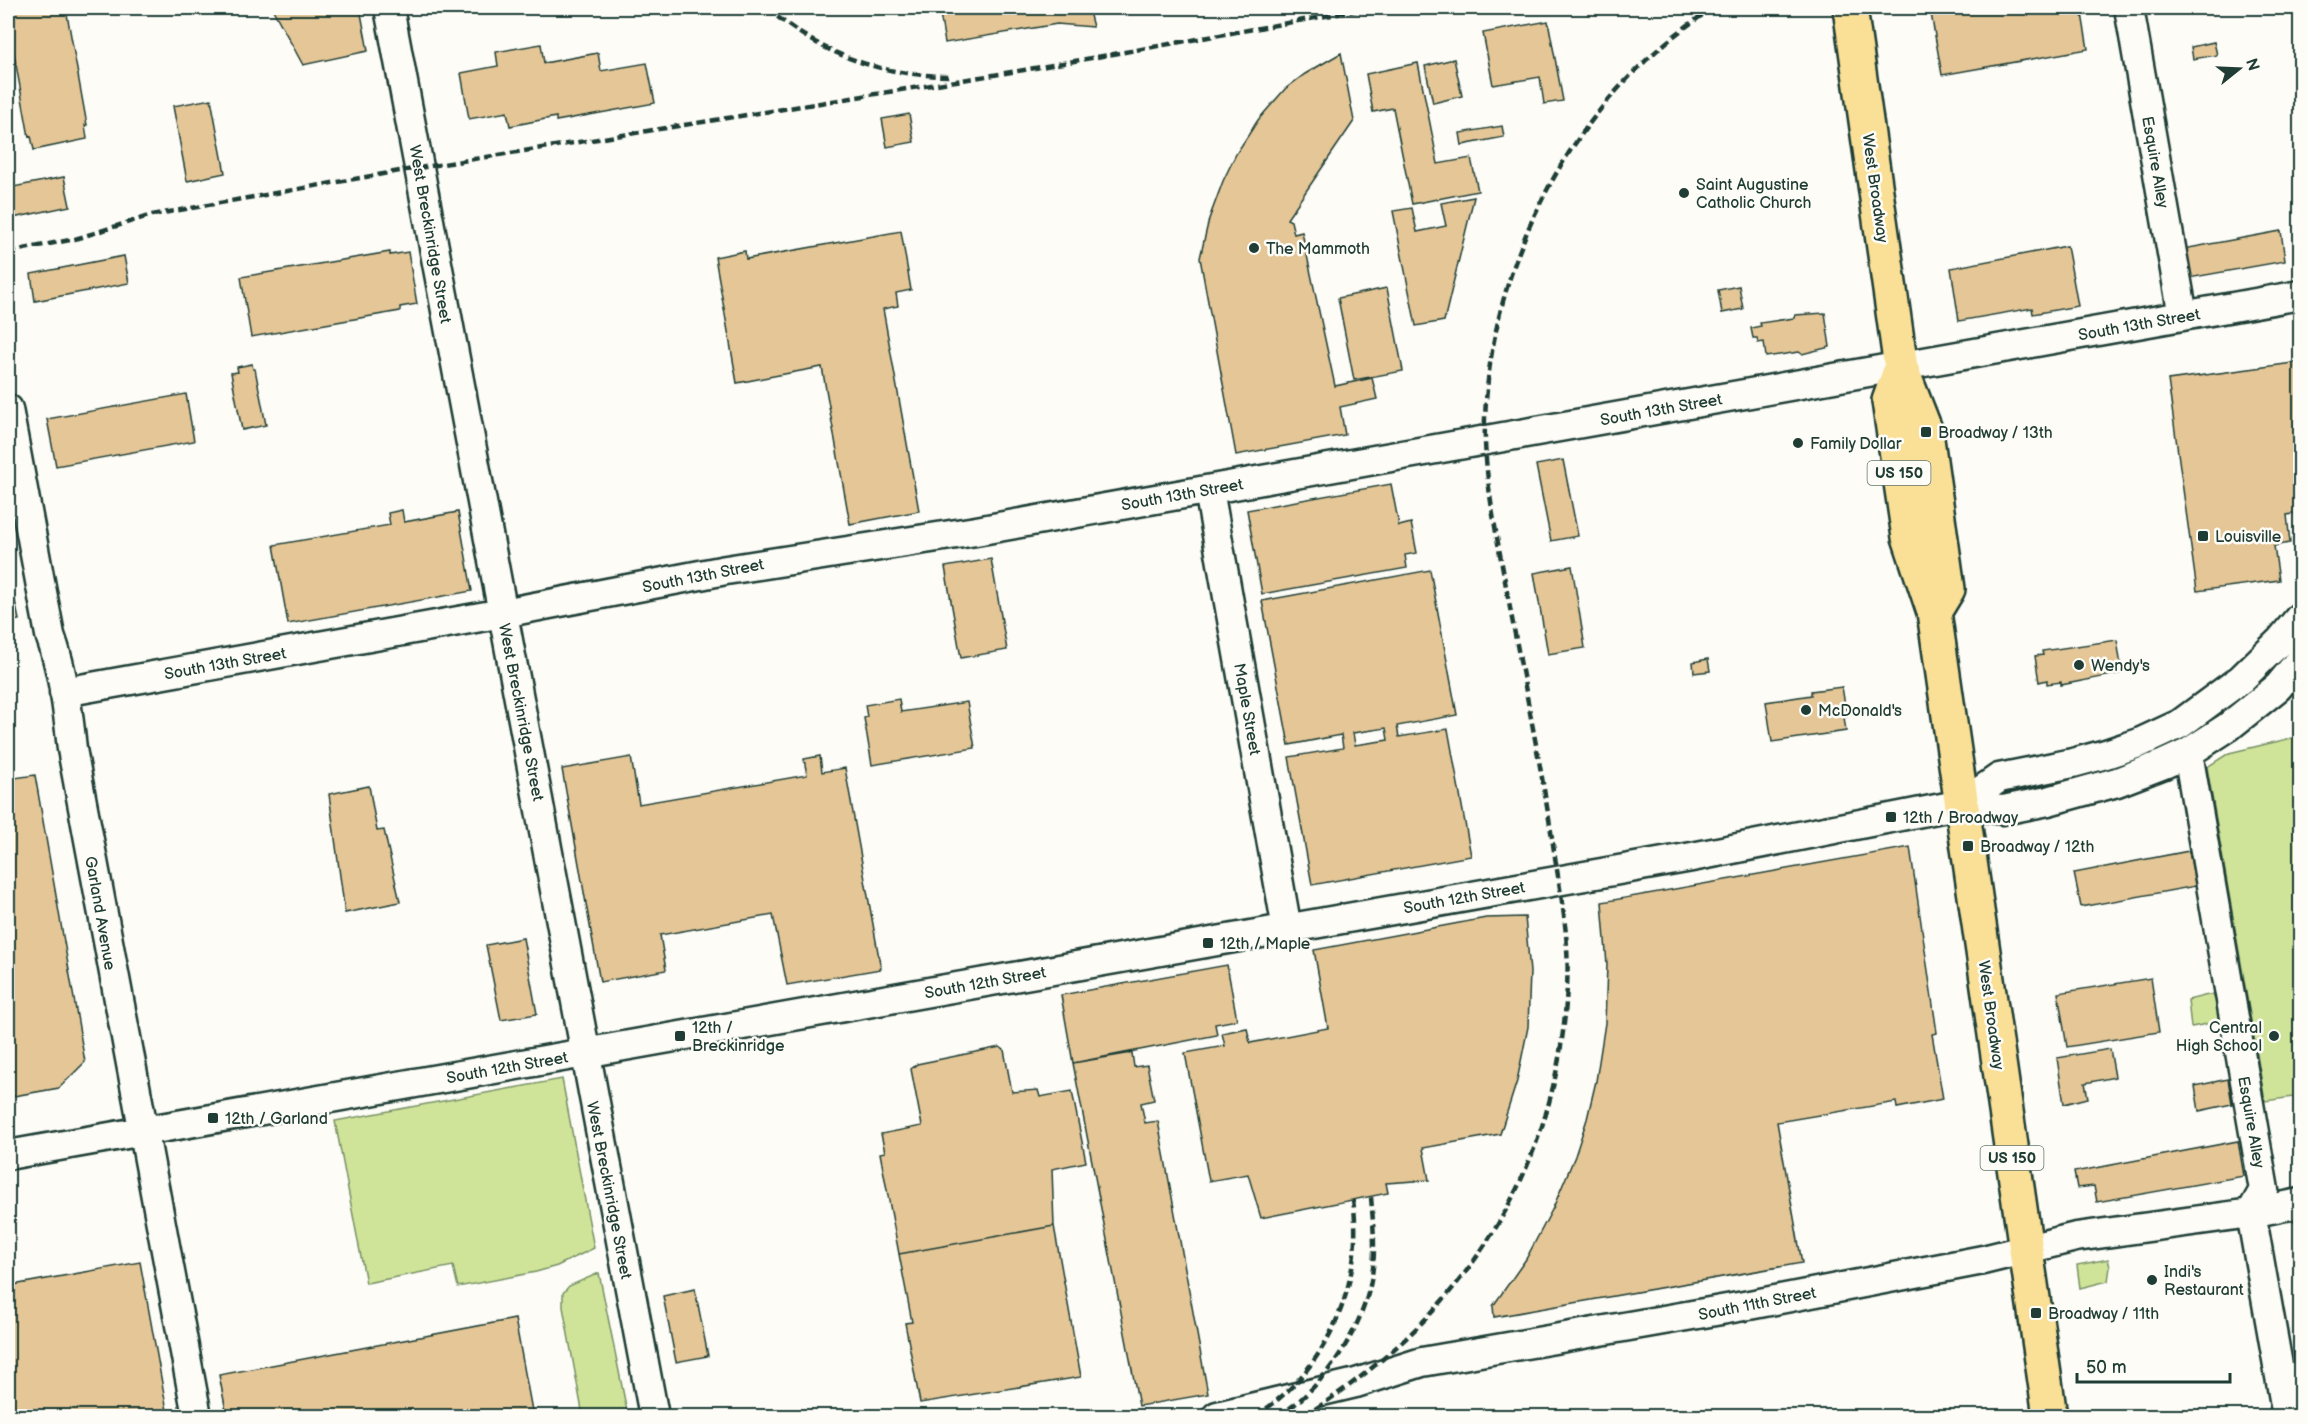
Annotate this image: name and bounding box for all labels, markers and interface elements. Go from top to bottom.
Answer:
north arrow [2209,39,2269,99]
text: N [2241,56,2263,73]
street label: Esquire Alley [2137,115,2172,211]
street label: West Broadway [1857,132,1892,245]
street label: West Breckinridge Street [404,144,455,325]
place label: Saint Augustine Catholic Church [1696,176,1811,213]
marker: Saint Augustine Catholic Church [1677,186,1691,200]
place label: The Mammoth [1266,240,1370,259]
marker: The Mammoth [1247,241,1261,255]
street label: South 13th Street [2077,305,2202,346]
street label: South 13th Street [1599,390,1724,431]
place label: Broadway / 13th [1938,424,2053,443]
marker: Broadway / 13th [1919,425,1933,439]
place label: Family Dollar [1810,435,1902,454]
marker: Family Dollar [1791,436,1805,450]
road number: US 150 [1868,461,1930,485]
street label: South 13th Street [1120,475,1245,516]
place label: Louisville [2215,528,2282,547]
marker: Louisville [2196,529,2210,543]
street label: South 13th Street [641,555,766,598]
street label: West Breckinridge Street [494,622,547,803]
street label: South 13th Street [163,644,288,685]
place label: Wendy's [2091,657,2150,676]
marker: Wendy's [2072,658,2086,672]
street label: Maple Street [1229,662,1264,757]
place label: McDonald's [1818,702,1902,721]
marker: McDonald's [1799,703,1813,717]
place label: 12th / Broadway [1903,809,2019,828]
marker: 12th / Broadway [1884,810,1898,824]
place label: Broadway / 12th [1980,838,2094,857]
marker: Broadway / 12th [1961,839,1975,853]
street label: Garland Avenue [80,855,119,972]
street label: South 12th Street [1402,878,1527,919]
place label: 12th / Maple [1220,935,1311,954]
marker: 12th / Maple [1201,936,1215,950]
street label: West Broadway [1973,959,2008,1072]
street label: South 12th Street [923,963,1048,1004]
place label: 12th / Breckinridge [692,1019,785,1056]
place label: Central High School [2176,1019,2262,1056]
marker: 12th / Breckinridge [673,1029,687,1043]
marker: Central High School [2267,1029,2281,1043]
street label: South 12th Street [445,1048,570,1089]
street label: Esquire Alley [2233,1075,2268,1171]
street label: West Breckinridge Street [582,1100,635,1281]
place label: 12th / Garland [225,1110,328,1129]
marker: 12th / Garland [206,1111,220,1125]
road number: US 150 [1980,1146,2044,1170]
place label: Indi's Restaurant [2164,1263,2244,1300]
marker: Indi's Restaurant [2145,1273,2159,1287]
street label: South 11th Street [1697,1284,1818,1325]
place label: Broadway / 11th [2048,1305,2159,1324]
marker: Broadway / 11th [2029,1306,2043,1320]
scale bar [2077,1346,2230,1384]
text: 50 m [2086,1357,2127,1378]

